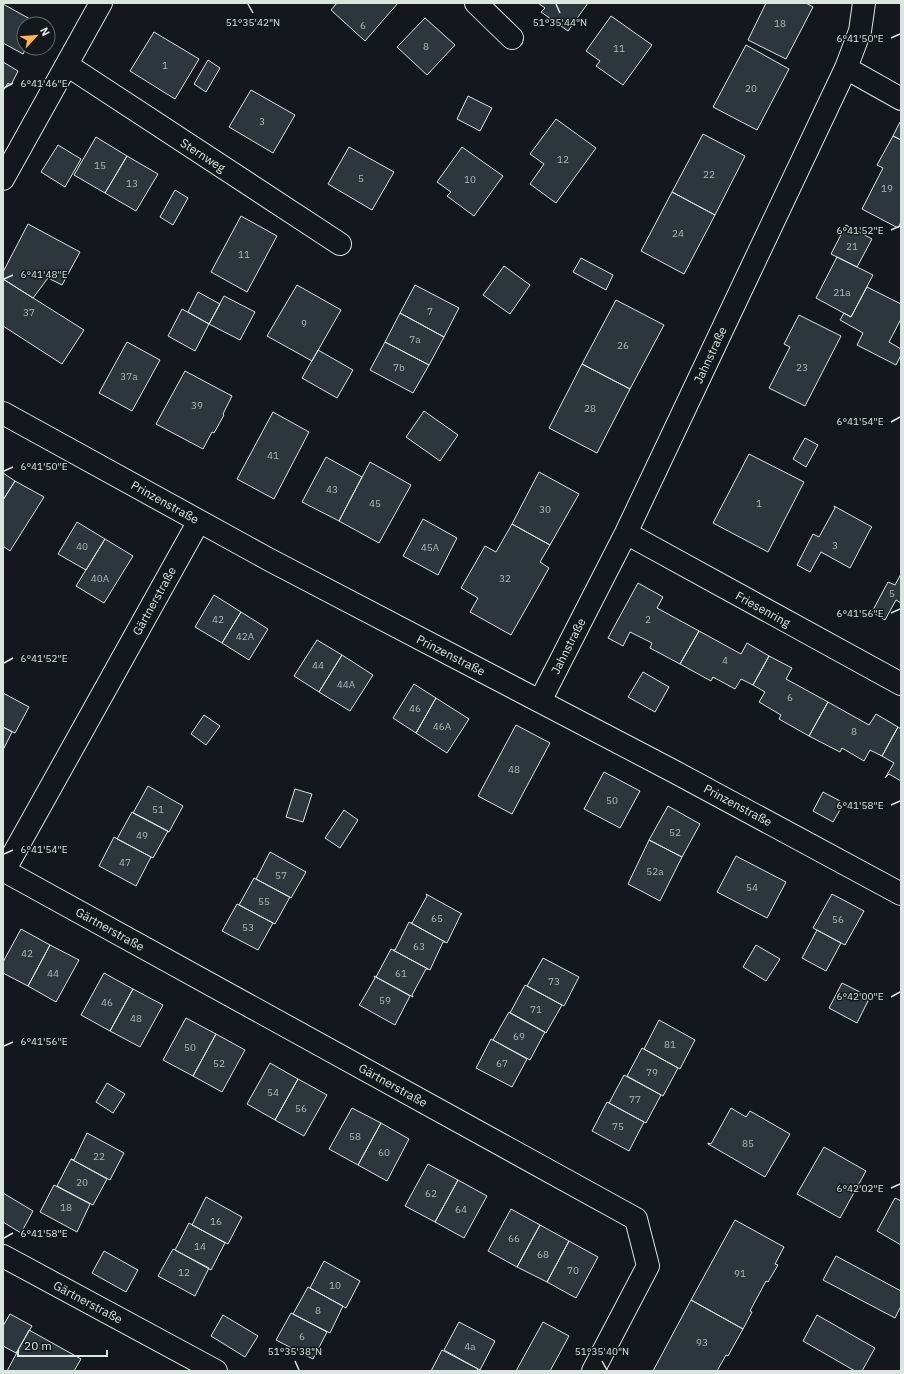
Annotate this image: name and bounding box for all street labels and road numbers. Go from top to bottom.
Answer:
street label: Sternweg [178,135,229,176]
street label: Jahnstraße [690,324,730,386]
street label: Prinzenstraße [128,477,202,527]
street label: Gärtnerstraße [129,564,179,638]
street label: Friesenring [733,588,794,630]
street label: Jahnstraße [547,615,589,677]
street label: Prinzenstraße [414,631,488,679]
street label: Prinzenstraße [701,781,775,829]
street label: Gärtnerstraße [73,904,147,954]
street label: Gärtnerstraße [356,1060,430,1110]
street label: Gärtnerstraße [51,1277,126,1327]

